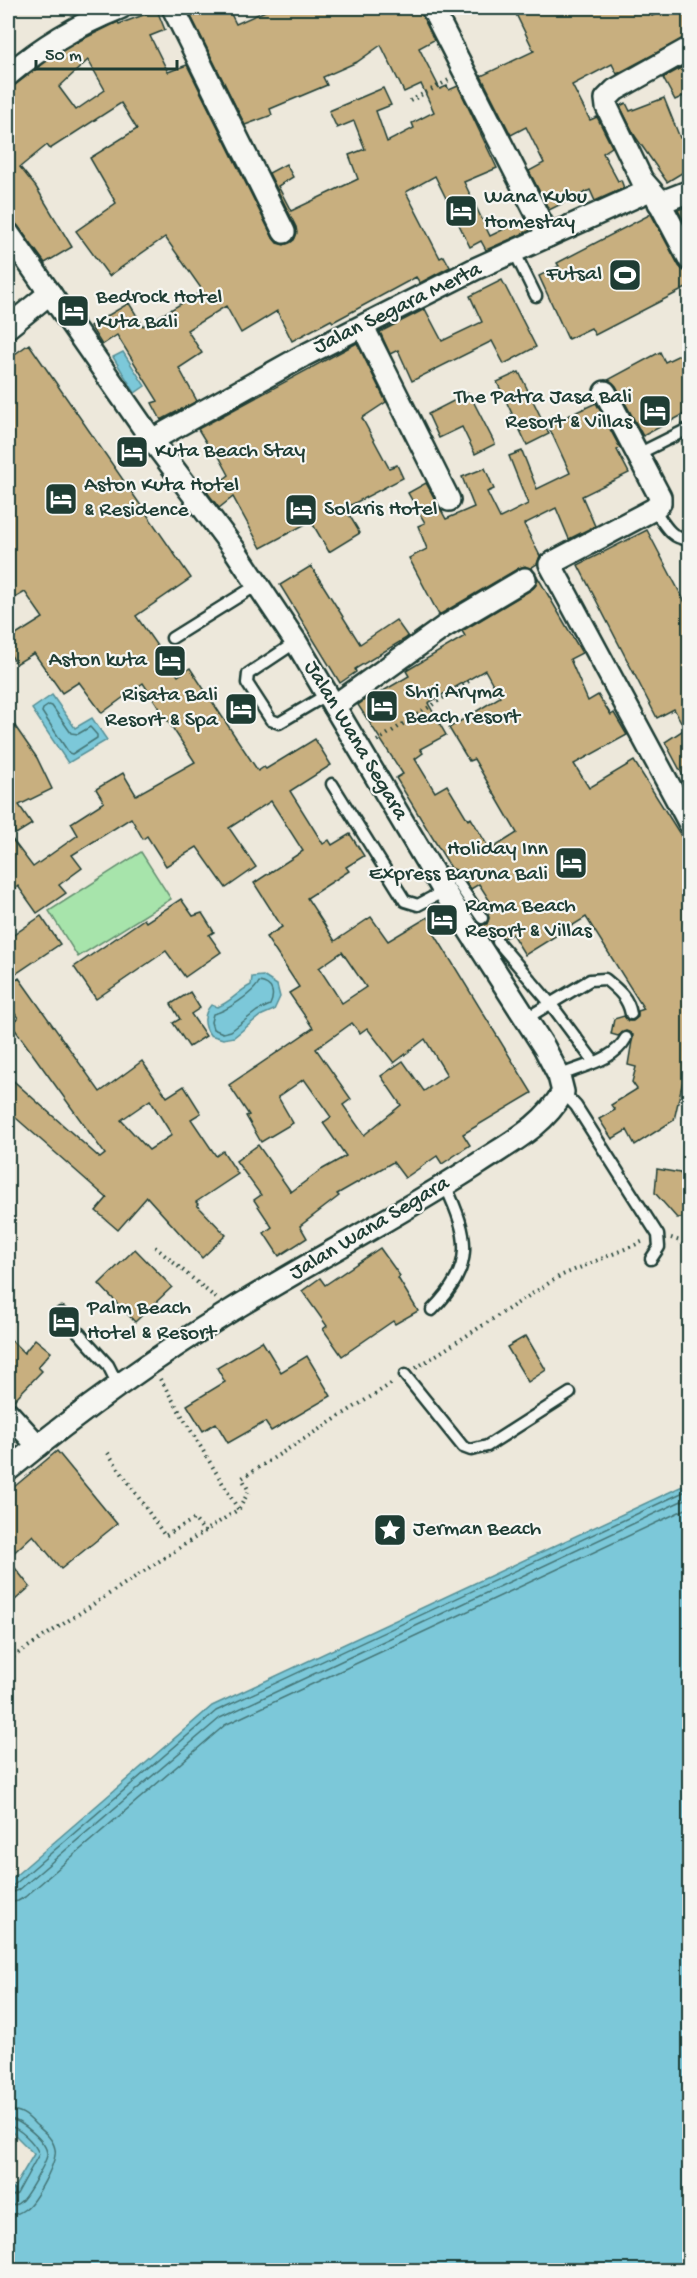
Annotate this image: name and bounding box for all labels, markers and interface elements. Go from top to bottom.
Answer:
scale bar [36,33,177,71]
text: 50 m [45,46,82,67]
place label: Wana Kubu Homestay [484,185,587,236]
hotel icon: Wana Kubu Homestay [443,193,479,229]
street label: Jalan Segara Merta [310,257,487,361]
sports icon: Futsal [607,257,643,293]
place label: Futsal [545,262,602,288]
place label: Bedrock Hotel Kuta Bali [95,285,223,336]
hotel icon: Bedrock Hotel Kuta Bali [55,293,91,329]
place label: The Patra Jasa Bali Resort & Villas [452,385,633,436]
hotel icon: The Patra Jasa Bali Resort & Villas [637,393,673,429]
hotel icon: Kuta Beach Stay [114,434,150,470]
place label: Kuta Beach Stay [155,439,306,465]
place label: Aston Kuta Hotel & Residence [84,473,239,524]
hotel icon: Aston Kuta Hotel & Residence [43,481,79,517]
hotel icon: Solaris Hotel [283,492,319,528]
place label: Solaris Hotel [324,497,438,523]
hotel icon: Aston kuta [152,643,188,679]
place label: Aston kuta [49,648,148,674]
street label: Jalan Wana Segara [297,656,413,826]
place label: Shri Aryma Beach resort [404,680,522,731]
place label: Risata Bali Resort & Spa [105,683,219,734]
hotel icon: Shri Aryma Beach resort [364,688,400,724]
hotel icon: Risata Bali Resort & Spa [223,691,259,727]
place label: Holiday Inn Express Baruna Bali [369,837,549,888]
hotel icon: Holiday Inn Express Baruna Bali [553,845,589,881]
place label: Rama Beach Resort & Villas [465,894,593,945]
hotel icon: Rama Beach Resort & Villas [424,902,460,938]
street label: Jalan Wana Segara [285,1171,455,1287]
place label: Palm Beach Hotel & Resort [86,1296,218,1347]
hotel icon: Palm Beach Hotel & Resort [46,1304,82,1340]
place icon: Jerman Beach [372,1512,408,1548]
place label: Jerman Beach [413,1517,542,1543]

